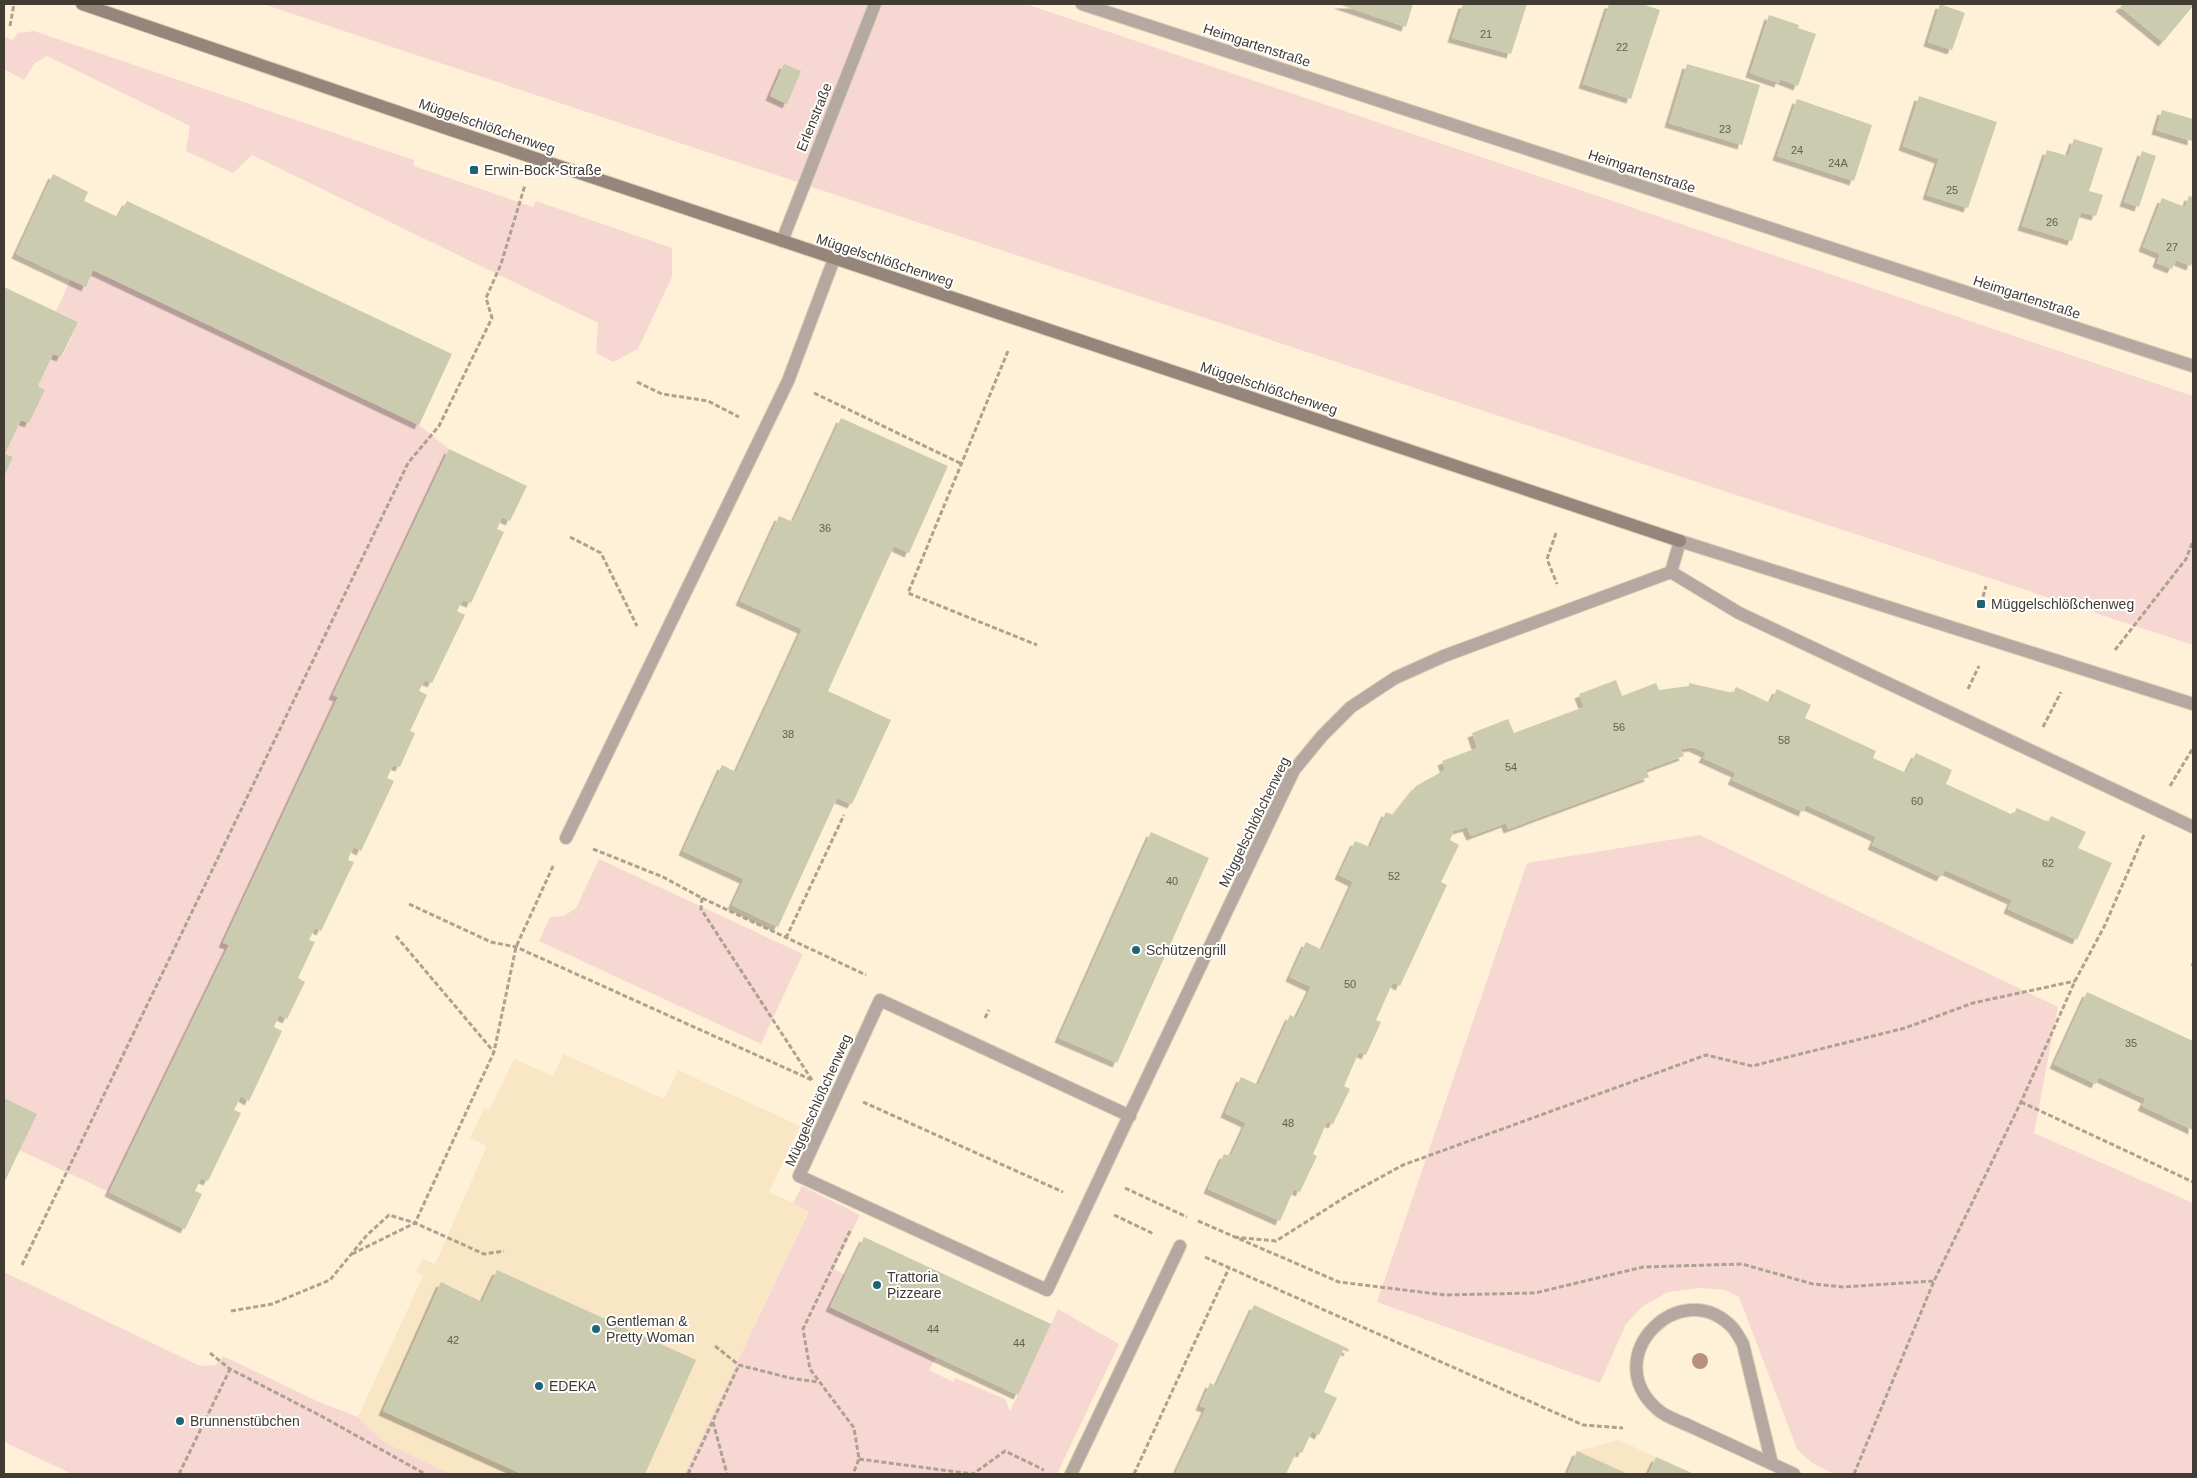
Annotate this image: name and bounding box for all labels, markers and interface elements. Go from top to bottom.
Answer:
street label: Heimgartenstraße [1201,20,1313,70]
house number: 21 [1480,28,1492,40]
house number: 22 [1616,41,1628,53]
street label: Erlenstraße [793,80,835,154]
street label: Müggelschlößchenweg [417,95,557,157]
house number: 23 [1719,123,1731,135]
house number: 24 [1791,144,1803,156]
street label: Heimgartenstraße [1586,146,1698,196]
house number: 24A [1828,157,1848,169]
place label: Erwin-Bock-Straße [484,162,602,178]
marker: Erwin-Bock-Straße [468,164,480,176]
house number: 25 [1946,184,1958,196]
house number: 26 [2046,216,2058,228]
street label: Müggelschlößchenweg [814,230,956,290]
house number: 27 [2166,241,2178,253]
street label: Heimgartenstraße [1971,272,2083,322]
street label: Müggelschlößchenweg [1198,358,1340,418]
house number: 36 [819,522,831,534]
place label: Müggelschlößchenweg [1991,596,2134,612]
marker: Müggelschlößchenweg [1975,598,1987,610]
house number: 56 [1613,721,1625,733]
house number: 38 [782,728,794,740]
house number: 58 [1778,734,1790,746]
street label: Müggelschlößchenweg [1215,754,1293,890]
house number: 54 [1505,761,1517,773]
house number: 60 [1911,795,1923,807]
house number: 62 [2042,857,2054,869]
house number: 52 [1388,870,1400,882]
house number: 40 [1166,875,1178,887]
place label: Schützengrill [1146,942,1226,958]
marker: Schützengrill [1130,944,1142,956]
house number: 50 [1344,978,1356,990]
street label: Müggelschlößchenweg [782,1031,854,1169]
house number: 35 [2125,1037,2137,1049]
house number: 48 [1282,1117,1294,1129]
place label: Trattoria Pizzeare [887,1269,942,1301]
marker: Trattoria Pizzeare [871,1279,883,1291]
place label: Gentleman & Pretty Woman [606,1313,694,1345]
marker: Gentleman & Pretty Woman [590,1323,602,1335]
house number: 44 [927,1323,939,1335]
house number: 42 [447,1334,459,1346]
house number: 44 [1013,1337,1025,1349]
place label: EDEKA [549,1378,597,1394]
marker: EDEKA [533,1380,545,1392]
place label: Brunnenstübchen [190,1413,300,1429]
marker: Brunnenstübchen [174,1415,186,1427]

